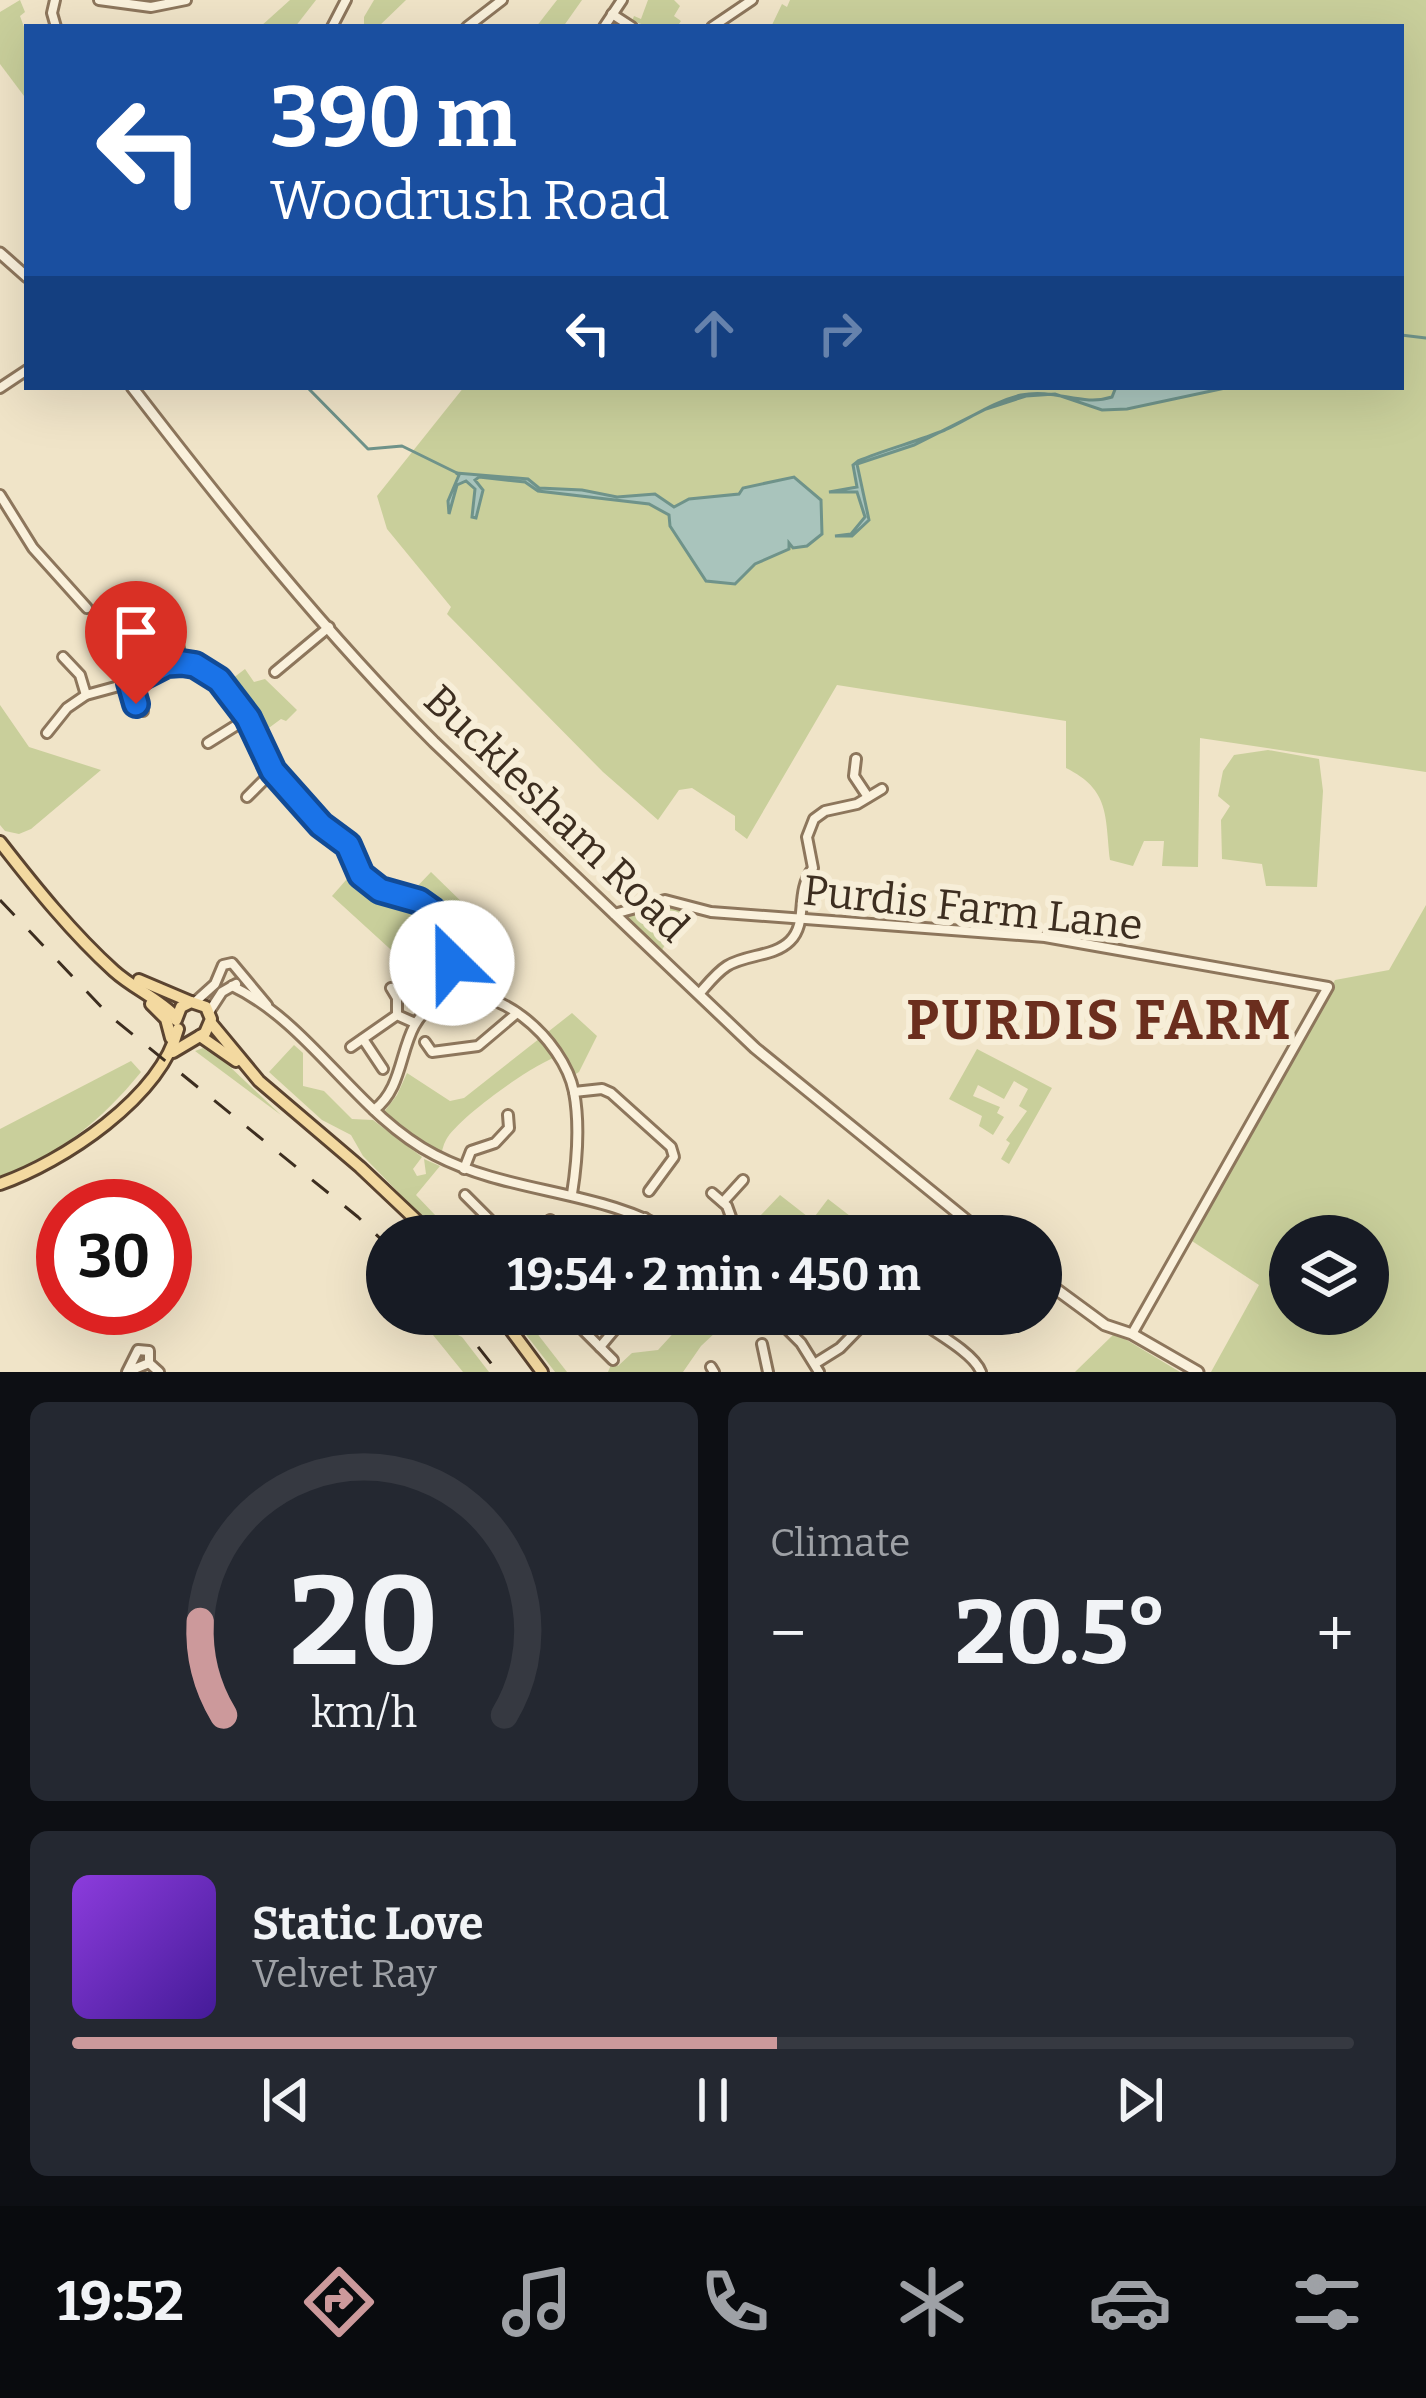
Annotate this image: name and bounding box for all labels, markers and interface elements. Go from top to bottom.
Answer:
text: 390 m [270,67,517,168]
icon: left [72,72,228,228]
text: Woodrush Road [270,169,670,233]
icon: left [555,300,621,366]
icon: ahead [681,300,747,366]
icon: right [807,300,873,366]
pin [85,581,187,704]
icon: arrive [103,599,169,665]
street label: Bucklesham Road [414,675,699,953]
street label: Purdis Farm Lane [801,865,1145,951]
position arrow [389,900,515,1026]
district label: PURDIS FARM [906,989,1294,1053]
speed limit sign: 30 [36,1179,192,1335]
map controls [1269,1215,1389,1335]
button: layers [1269,1215,1389,1335]
text: 19:54 · 2 min · 450 m [507,1248,921,1302]
text: Climate [770,1520,910,1566]
text: 20 [289,1547,439,1697]
text: 20.5° [955,1579,1168,1687]
text: − [770,1594,806,1673]
text: + [1316,1594,1354,1673]
text: km/h [311,1686,417,1737]
text: Static Love [252,1897,484,1951]
text: Velvet Ray [252,1951,437,1997]
icon: previous [253,2067,319,2133]
icon: pause [680,2067,746,2133]
icon: next [1107,2067,1173,2133]
icon: directions [297,2260,381,2344]
icon: music [495,2260,579,2344]
icon: phone [693,2260,777,2344]
icon: climate [890,2260,974,2344]
icon: car [1088,2260,1172,2344]
icon: filters [1285,2260,1369,2344]
text: 19:52 [57,2270,184,2334]

